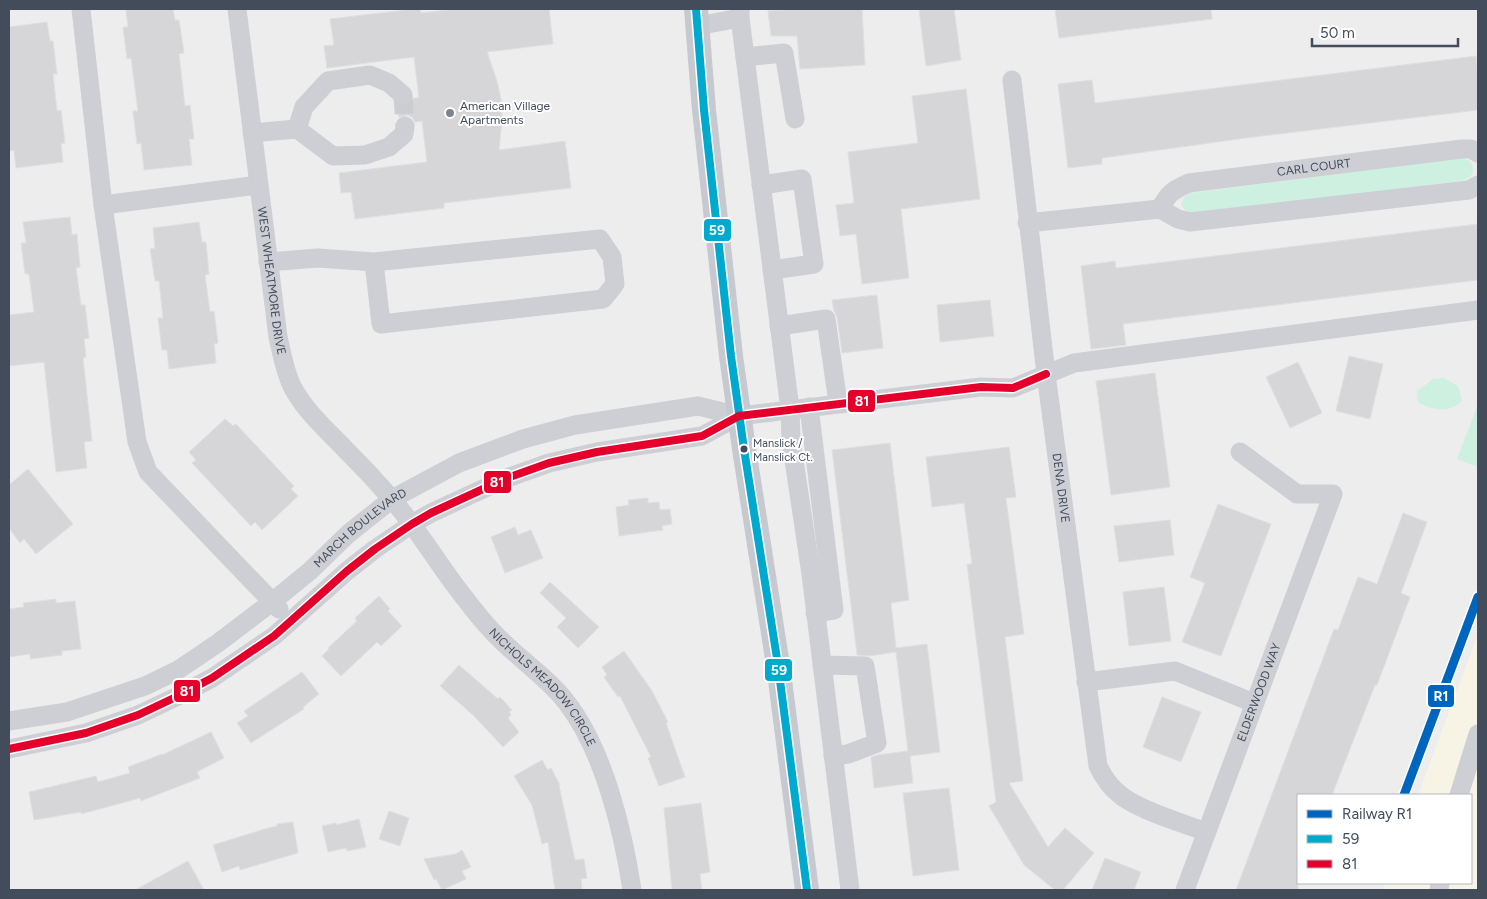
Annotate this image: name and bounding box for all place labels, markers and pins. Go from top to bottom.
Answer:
place label: American Village Apartments [460,99,551,127]
marker: American Village Apartments [444,107,456,119]
place label: Manslick / Manslick Ct. [753,437,813,464]
marker: Manslick / Manslick Ct. [739,444,749,454]

